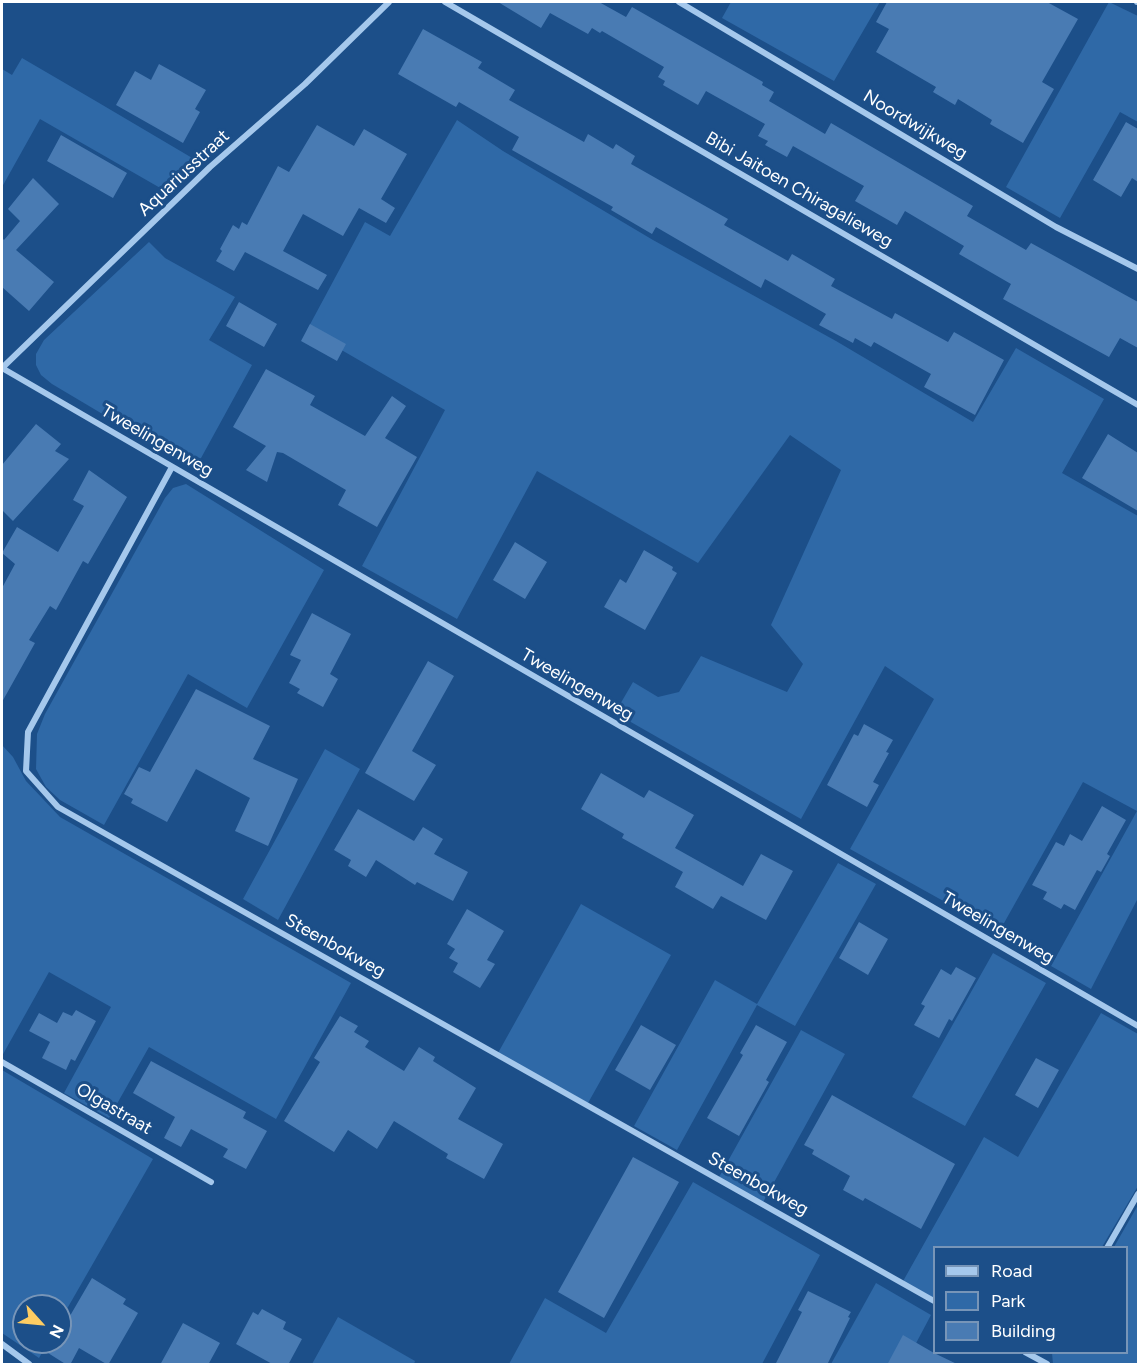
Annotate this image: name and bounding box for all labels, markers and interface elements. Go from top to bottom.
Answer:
street label: Noordwijkweg [859,85,971,165]
street label: Aquariusstraat [134,125,234,221]
street label: Bibi Jaitoen Chiragalieweg [701,127,897,253]
street label: Tweelingenweg [97,400,217,482]
street label: Tweelingenweg [517,644,637,726]
street label: Tweelingenweg [938,887,1058,969]
street label: Steenbokweg [281,910,389,982]
street label: Olgastraat [72,1079,156,1139]
street label: Steenbokweg [704,1148,812,1220]
legend [933,1246,1128,1354]
text: Road [991,1260,1032,1282]
text: Park [991,1290,1025,1312]
north arrow [12,1294,72,1354]
text: Building [991,1320,1056,1342]
text: N [45,1322,68,1341]

